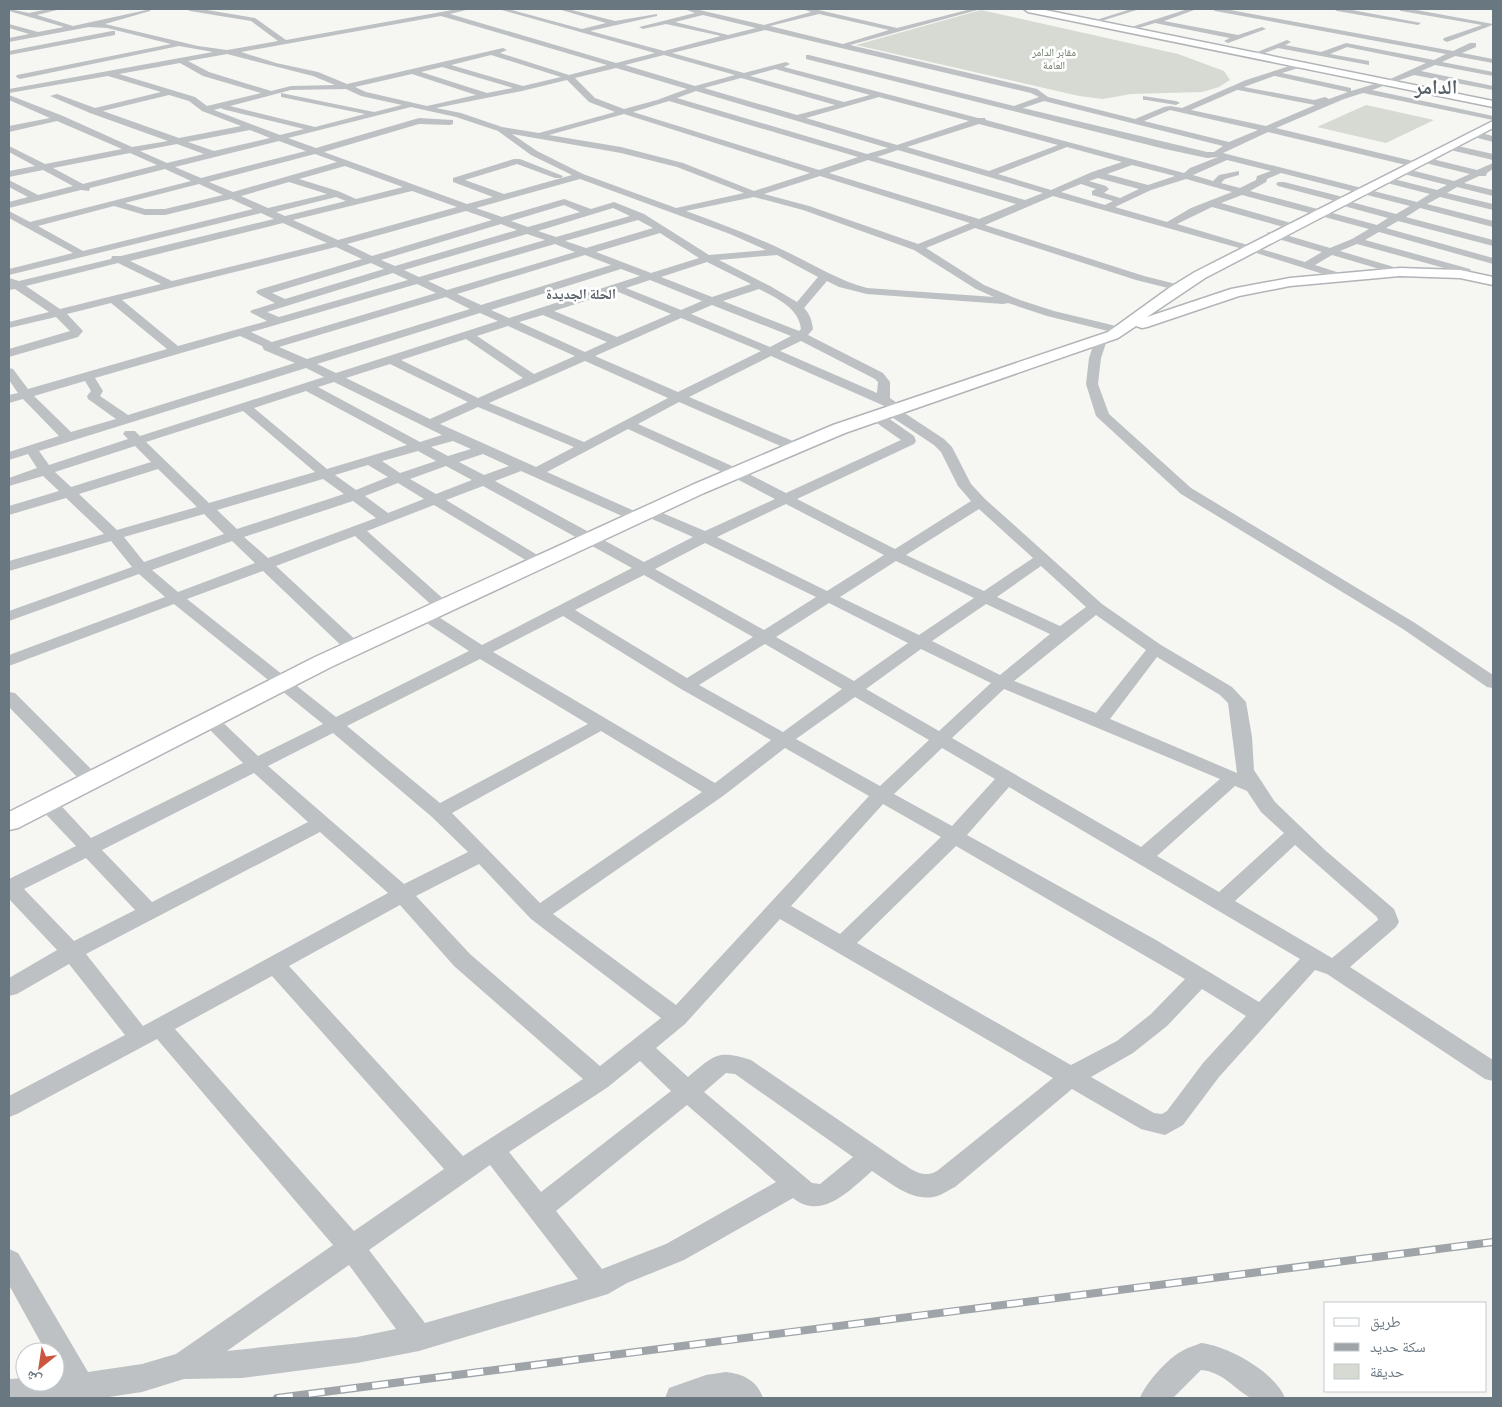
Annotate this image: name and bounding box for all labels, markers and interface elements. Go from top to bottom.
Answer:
park label: مقابر الدامر العامة [1031,46,1076,72]
district label: الدامر [1414,75,1457,100]
district label: الحلة الجديدة [546,286,616,303]
legend [1324,1302,1487,1392]
text: طريق [1370,1313,1401,1332]
text: سكة حديد [1370,1338,1426,1356]
north arrow [15,1342,65,1392]
text: حديقة [1370,1363,1405,1381]
text: ش [23,1367,44,1389]

